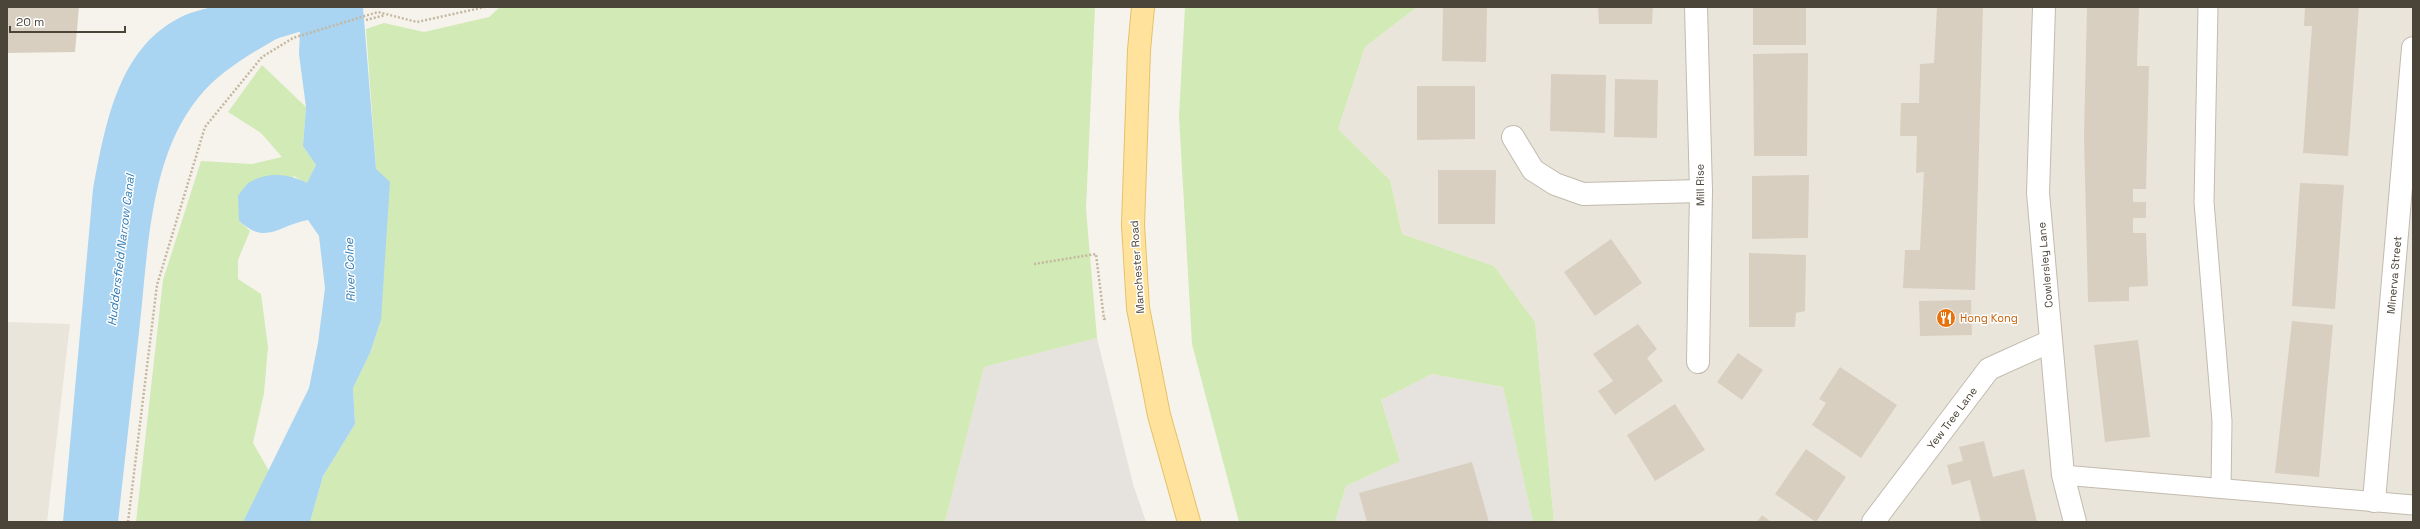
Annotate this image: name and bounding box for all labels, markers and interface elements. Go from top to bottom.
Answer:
scale bar [10,8,125,34]
text: 20 m [16,14,44,30]
street label: Mill Rise [1693,164,1707,206]
water label: Huddersfield Narrow Canal [104,171,138,327]
street label: Manchester Road [1127,220,1147,314]
street label: Cowlersley Lane [2034,222,2056,308]
street label: Minerva Street [2384,235,2404,315]
water label: River Colne [341,237,359,302]
restaurant icon: Hong Kong [1935,307,1957,329]
place label: Hong Kong [1960,311,2018,325]
street label: Yew Tree Lane [1924,384,1980,452]

